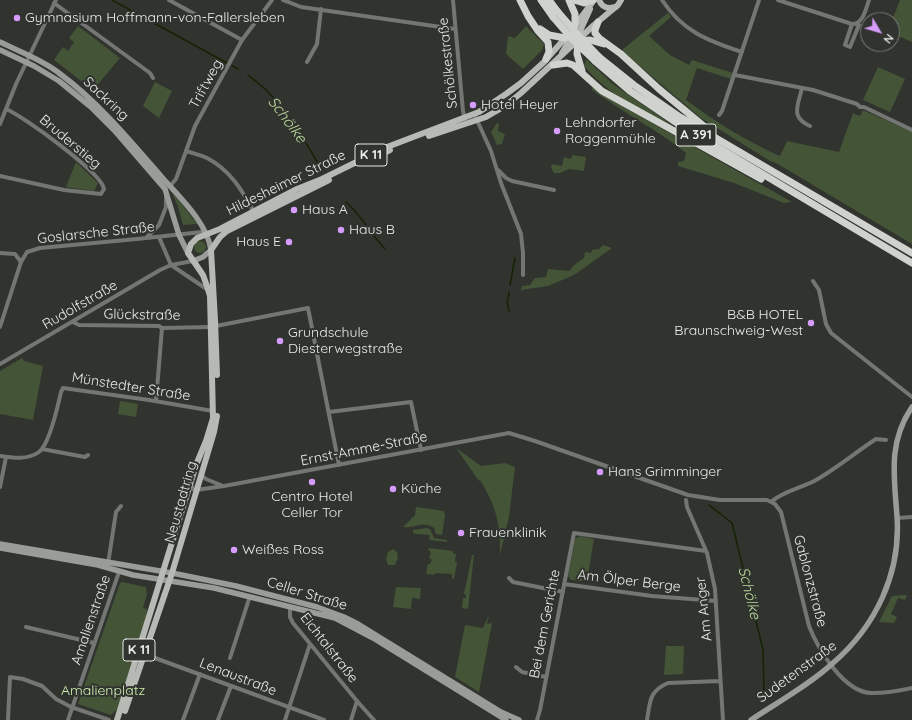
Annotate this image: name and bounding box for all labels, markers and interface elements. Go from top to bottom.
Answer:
place label: Gymnasium Hoffmann-von-Fallersleben [25,10,285,26]
north arrow [860,12,900,52]
marker: Gymnasium Hoffmann-von-Fallersleben [12,13,22,23]
street label: Schölkestraße [435,17,461,109]
text: N [881,31,897,46]
street label: Triftweg [186,57,226,111]
street label: Sackring [80,74,132,124]
water label: Schölke [264,93,310,147]
place label: Hotel Heyer [481,97,558,113]
marker: Hotel Heyer [468,100,478,110]
street label: Bruderstieg [36,111,104,173]
place label: Lehndorfer Roggenmühle [565,115,656,148]
road number: A 391 [676,124,716,146]
marker: Lehndorfer Roggenmühle [552,126,562,136]
road number: K 11 [355,144,387,166]
street label: Hildesheimer Straße [224,147,348,219]
place label: Haus A [302,202,348,218]
marker: Haus A [289,205,299,215]
street label: Goslarsche Straße [36,218,156,248]
place label: Haus B [349,222,395,238]
marker: Haus B [336,225,346,235]
place label: Haus E [236,234,281,250]
marker: Haus E [284,237,294,247]
street label: Rudolfstraße [40,277,120,333]
street label: Glückstraße [103,306,181,324]
place label: B&B HOTEL Braunschweig-West [674,307,803,340]
marker: B&B HOTEL Braunschweig-West [806,318,816,328]
place label: Grundschule Diesterwegstraße [288,325,403,358]
marker: Grundschule Diesterwegstraße [275,336,285,346]
street label: Münstedter Straße [71,369,191,405]
street label: Ernst-Amme-Straße [299,428,429,470]
street label: Neustadtring [161,459,201,545]
place label: Hans Grimminger [608,464,722,480]
marker: Hans Grimminger [595,467,605,477]
marker: Centro Hotel Celler Tor [307,477,317,487]
place label: Küche [401,481,441,497]
marker: Küche [388,484,398,494]
place label: Centro Hotel Celler Tor [271,489,353,522]
place label: Frauenklinik [469,525,547,541]
marker: Frauenklinik [456,528,466,538]
street label: Gablonzstraße [790,533,830,629]
place label: Weißes Ross [242,542,324,558]
marker: Weißes Ross [229,545,239,555]
water label: Schölke [734,565,764,621]
street label: Am Ölper Berge [576,566,682,596]
street label: Bei dem Gerichte [526,568,564,680]
street label: Amalienstraße [68,573,114,667]
street label: Celler Straße [265,574,349,614]
street label: Am Anger [692,576,716,642]
street label: Eichtalstraße [297,610,361,686]
street label: Sudetenstraße [754,637,840,707]
road number: K 11 [123,639,155,661]
street label: Lenaustraße [197,655,279,699]
park label: Amalienplatz [61,683,145,699]

